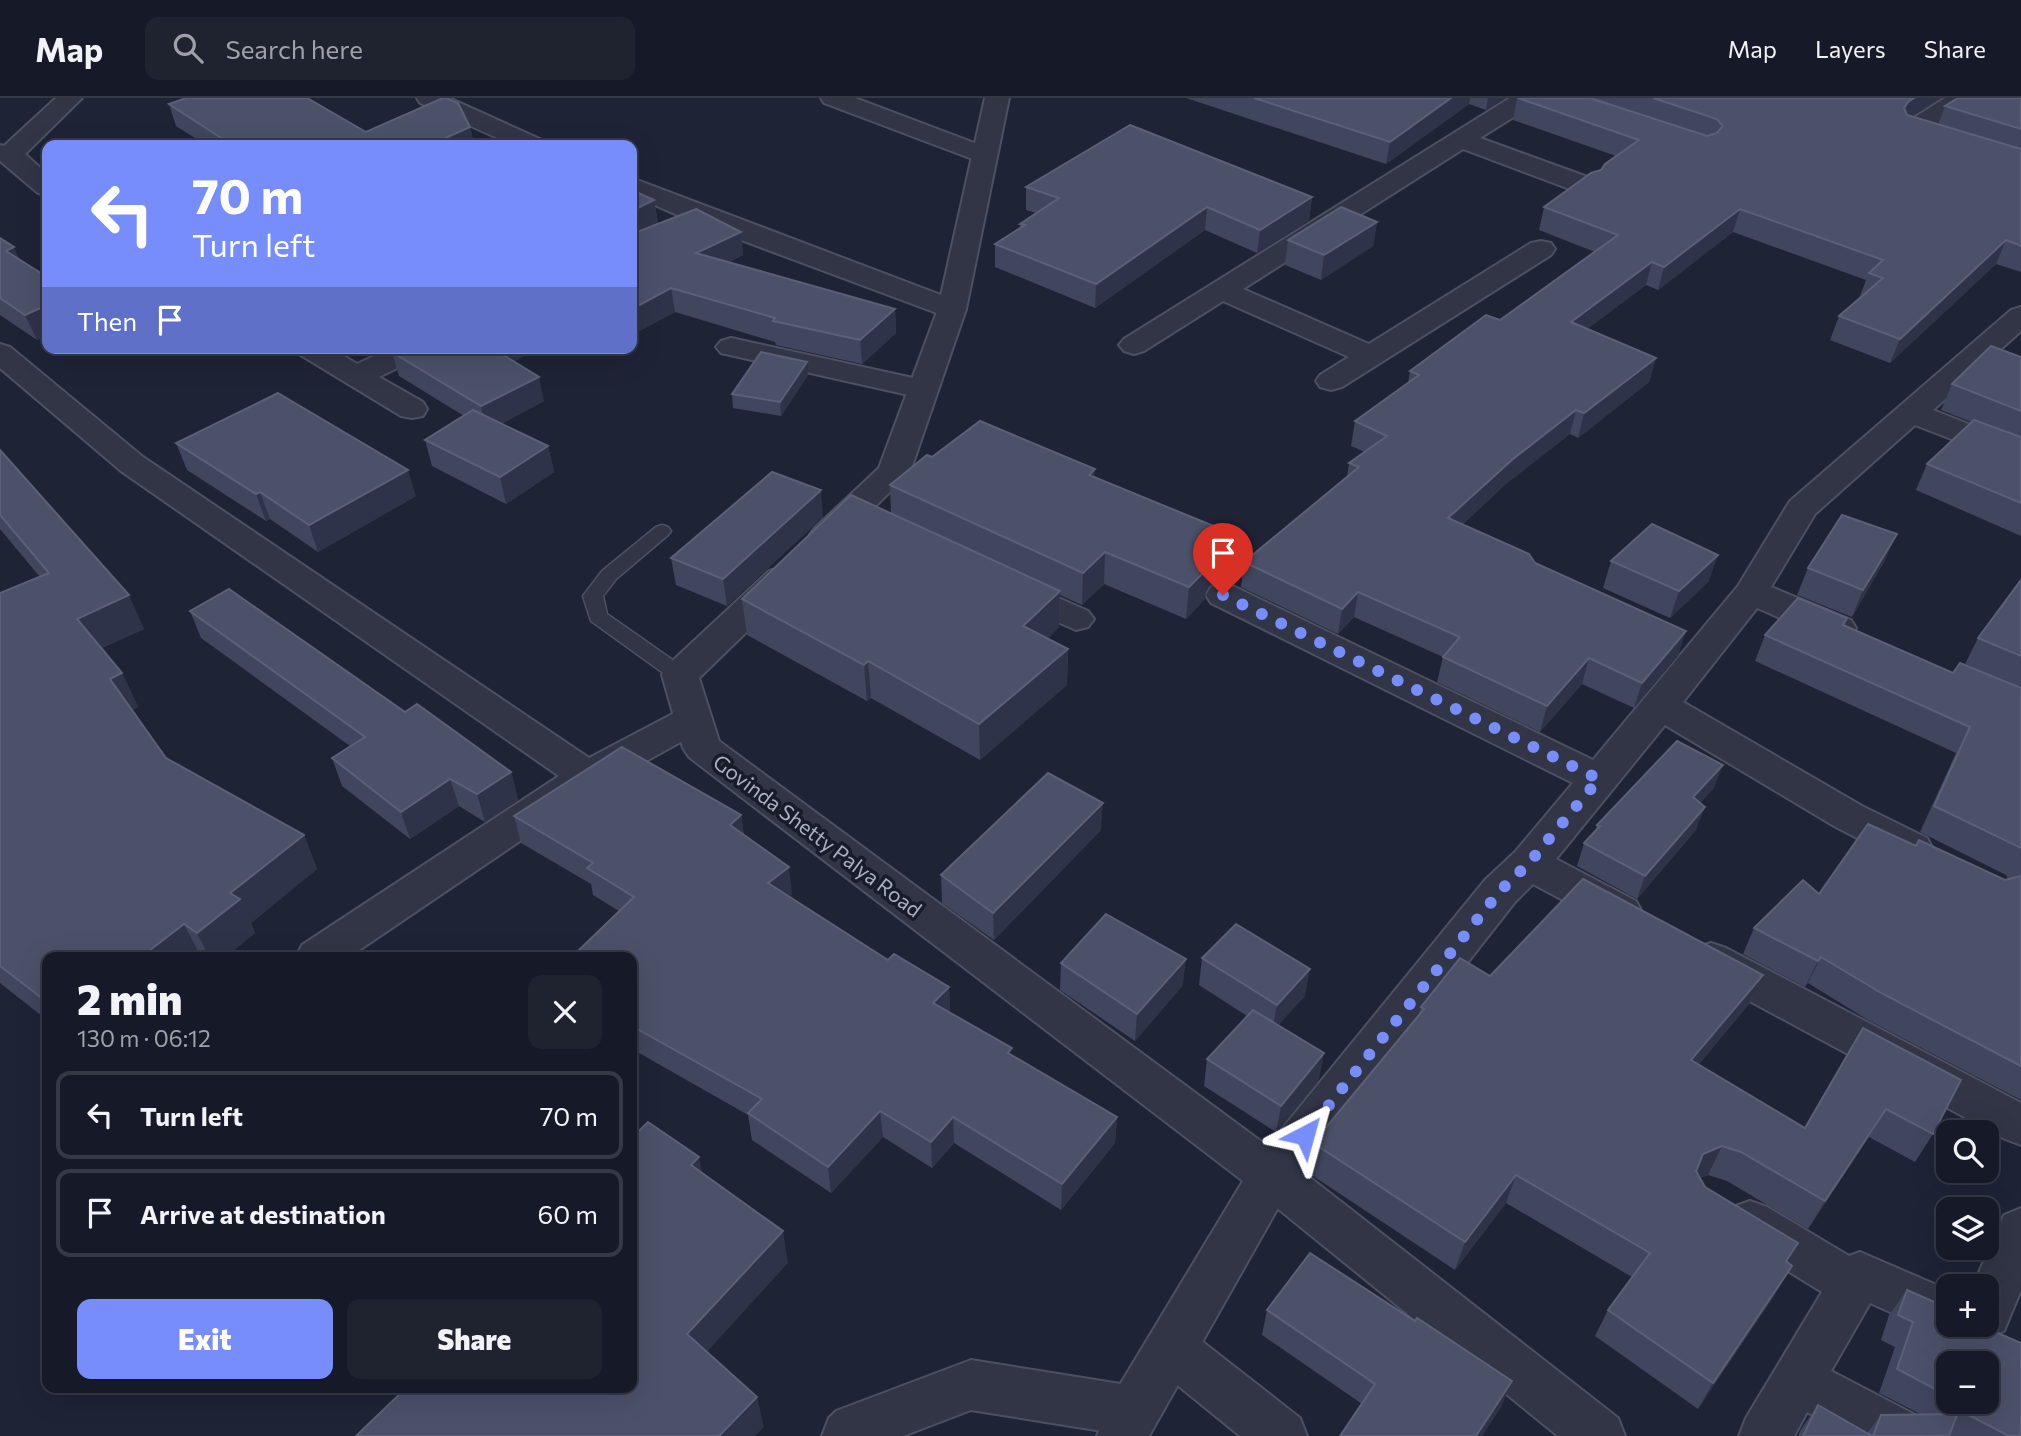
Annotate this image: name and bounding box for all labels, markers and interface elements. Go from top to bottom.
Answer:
search box [145,17,635,80]
text: Map [35,28,103,69]
icon: search [169,29,207,67]
text: Search here [225,33,363,64]
text: Map [1728,34,1777,63]
text: Layers [1815,34,1886,63]
text: Share [1924,34,1986,63]
text: 70 m [192,164,303,224]
icon: left [77,168,168,259]
text: Turn left [192,224,316,264]
icon: arrive [151,301,189,339]
text: Then [77,305,137,336]
pin [1193,523,1253,595]
icon: arrive [1204,534,1242,572]
street label: Govinda Shetty Palya Road [709,748,927,922]
text: 2 min [77,972,183,1024]
button: close [528,975,602,1049]
text: 130 m · 06:12 [77,1024,211,1052]
icon: left [81,1096,119,1134]
position arrow [1268,1098,1342,1172]
text: Turn left [140,1100,243,1131]
text: 70 m [540,1100,598,1131]
map controls [1936,1120,1999,1414]
button: search [1936,1120,1999,1183]
icon: arrive [81,1194,119,1232]
button: layers [1936,1197,1999,1260]
text: Arrive at destination [140,1198,386,1229]
text: 60 m [538,1198,598,1229]
button: + [1936,1274,1999,1337]
button: Exit [77,1299,333,1379]
button: Share [347,1299,602,1379]
button: − [1936,1351,1999,1414]

